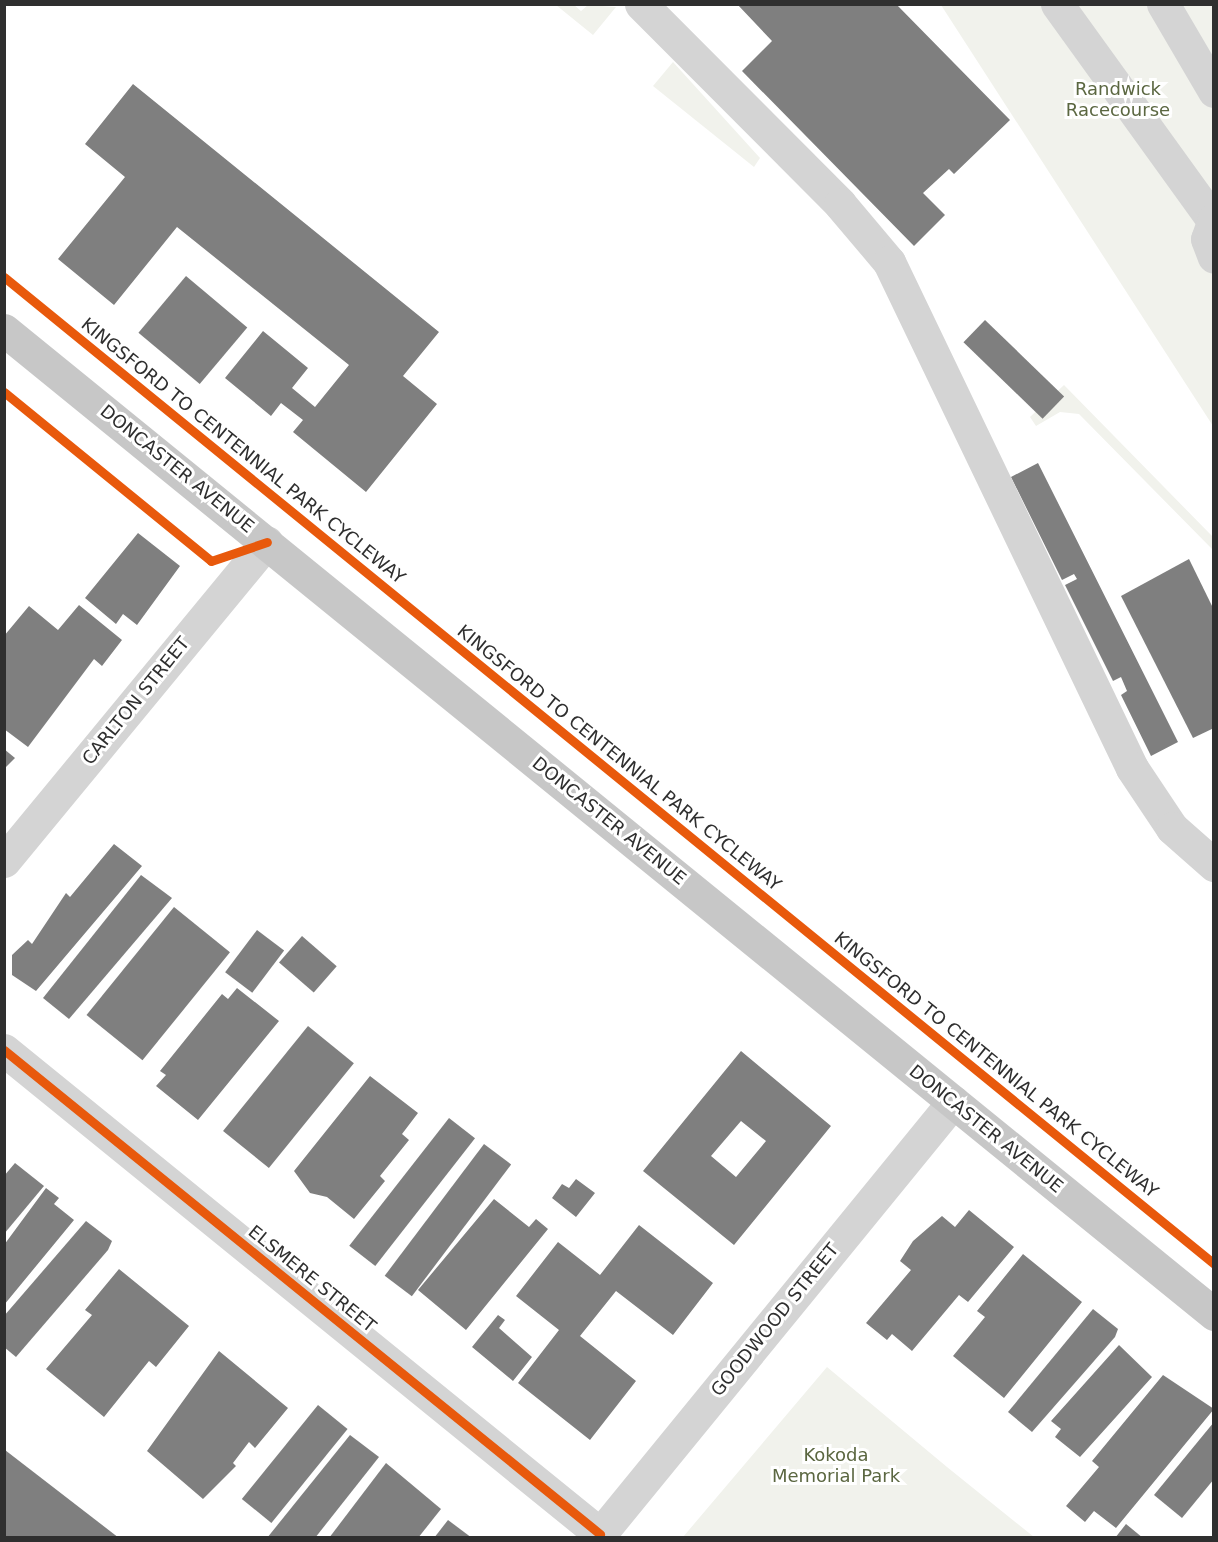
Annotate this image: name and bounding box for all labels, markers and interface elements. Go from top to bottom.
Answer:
park label: Randwick Racecourse [1066,79,1170,122]
street label: KINGSFORD TO CENTENNIAL PARK CYCLEWAY [77,313,409,589]
street label: DONCASTER AVENUE [96,400,258,538]
street label: KINGSFORD TO CENTENNIAL PARK CYCLEWAY [453,620,785,896]
street label: CARLTON STREET [78,633,194,769]
street label: DONCASTER AVENUE [528,752,690,890]
street label: KINGSFORD TO CENTENNIAL PARK CYCLEWAY [830,927,1162,1203]
street label: DONCASTER AVENUE [905,1060,1067,1198]
street label: ELSMERE STREET [244,1221,380,1337]
street label: GOODWOOD STREET [707,1239,843,1401]
park label: Kokoda Memorial Park [772,1445,900,1488]

